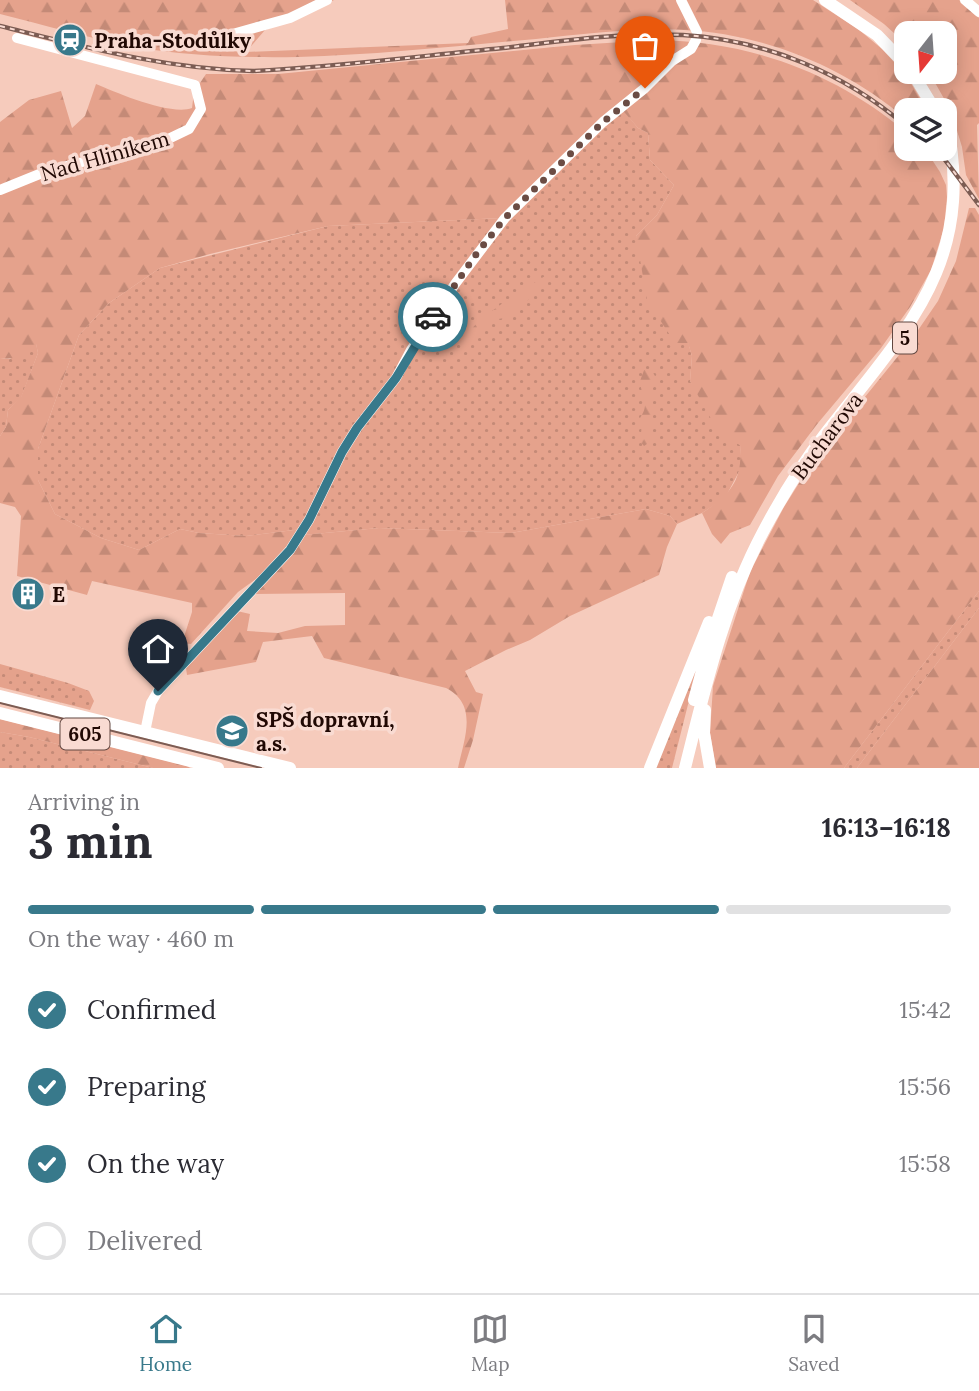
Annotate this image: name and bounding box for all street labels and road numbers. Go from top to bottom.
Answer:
street label: Nad Hliníkem [37,125,173,187]
road number: 5 [893,322,917,354]
street label: Bucharova [785,387,869,485]
road number: 605 [60,719,110,750]

